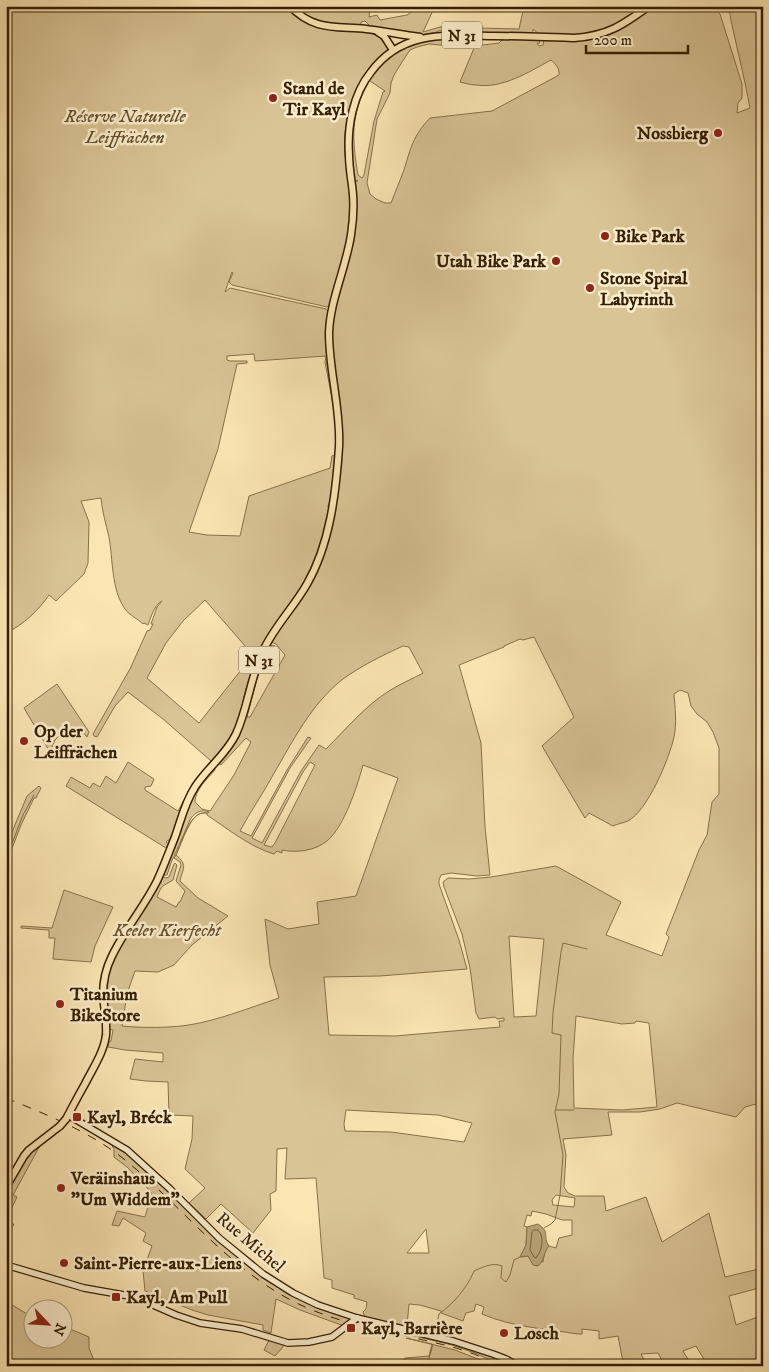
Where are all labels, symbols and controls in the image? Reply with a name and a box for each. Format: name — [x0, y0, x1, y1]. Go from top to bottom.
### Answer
road number: N 31 — [442, 22, 482, 48]
scale bar — [586, 22, 689, 54]
text: 200 m — [594, 31, 632, 50]
place label: Stand de Tir Kayl — [282, 78, 346, 121]
marker: Stand de Tir Kayl — [267, 92, 279, 104]
park label: Réserve Naturelle Leiffrächen — [63, 106, 186, 149]
place label: Nossbierg — [637, 123, 709, 145]
marker: Nossbierg — [712, 127, 724, 139]
place label: Bike Park — [615, 226, 686, 248]
marker: Bike Park — [599, 230, 611, 242]
place label: Utah Bike Park — [436, 251, 547, 273]
marker: Utah Bike Park — [550, 255, 562, 267]
place label: Stone Spiral Labyrinth — [600, 268, 688, 311]
marker: Stone Spiral Labyrinth — [584, 282, 596, 294]
road number: N 31 — [239, 646, 279, 674]
place label: Op der Leiffrächen — [34, 721, 118, 764]
marker: Op der Leiffrächen — [18, 735, 30, 747]
park label: Keeler Kierfecht — [112, 920, 222, 942]
place label: Titanium BikeStore — [69, 984, 141, 1027]
marker: Titanium BikeStore — [54, 998, 66, 1010]
place label: Kayl, Bréck — [87, 1107, 173, 1129]
marker: Kayl, Bréck — [71, 1111, 83, 1123]
place label: Veräinshaus "Um Widdem" — [70, 1168, 180, 1211]
marker: Veräinshaus "Um Widdem" — [55, 1182, 67, 1194]
street label: Rue Michel — [211, 1208, 290, 1278]
place label: Saint-Pierre-aux-Liens — [74, 1253, 242, 1275]
marker: Saint-Pierre-aux-Liens — [58, 1257, 70, 1269]
place label: Kayl, Am Pull — [126, 1287, 228, 1309]
marker: Kayl, Am Pull — [110, 1291, 122, 1303]
north arrow — [22, 1300, 72, 1350]
place label: Kayl, Barrière — [361, 1318, 463, 1340]
text: N — [48, 1320, 69, 1339]
marker: Kayl, Barrière — [345, 1322, 357, 1334]
place label: Losch — [514, 1323, 559, 1345]
marker: Losch — [498, 1327, 510, 1339]

